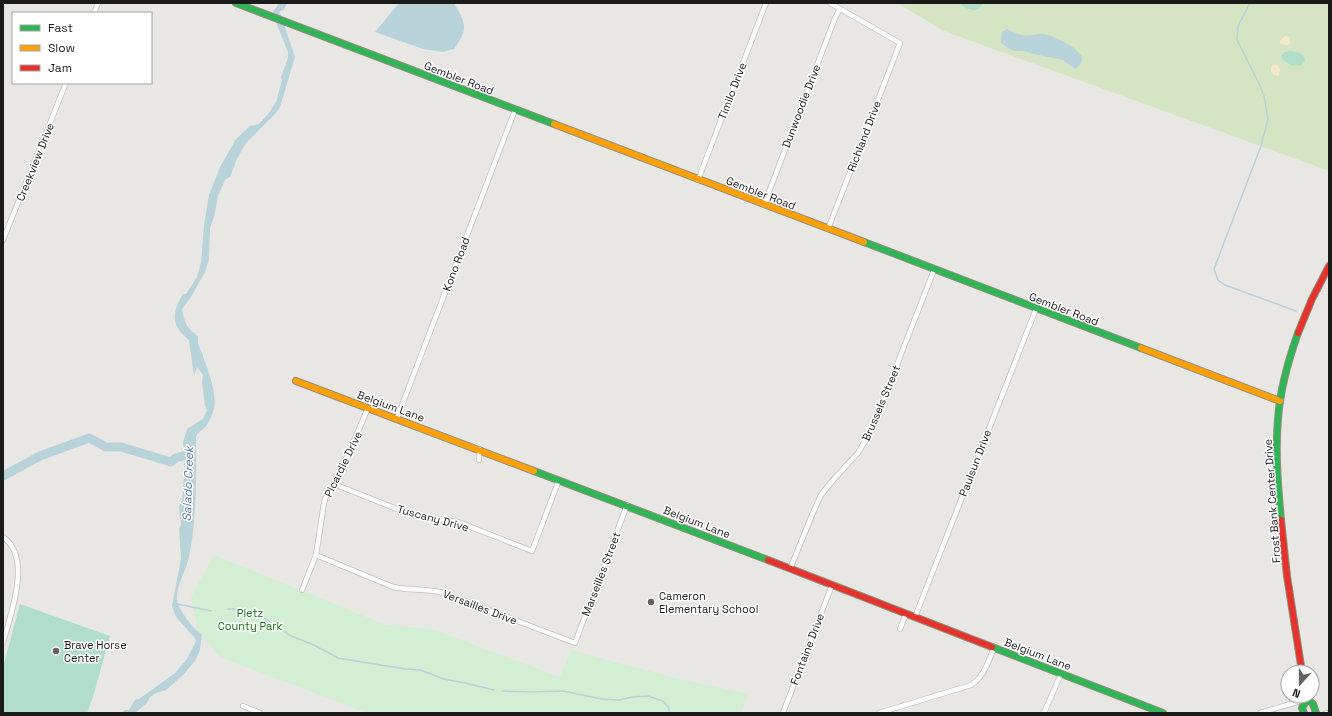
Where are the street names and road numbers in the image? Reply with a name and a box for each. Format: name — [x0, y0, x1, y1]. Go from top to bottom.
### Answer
street label: Gembler Road — [422, 58, 496, 98]
street label: Timilo Drive — [715, 61, 749, 121]
street label: Dunwoodie Drive — [779, 62, 823, 150]
street label: Richland Drive — [844, 98, 884, 174]
street label: Creekview Drive — [13, 121, 57, 203]
street label: Gembler Road — [724, 173, 798, 213]
street label: Kono Road — [439, 235, 473, 293]
street label: Gembler Road — [1027, 289, 1101, 329]
street label: Brussels Street — [859, 363, 903, 443]
street label: Belgium Lane — [355, 387, 427, 425]
street label: Paulsun Drive — [956, 428, 994, 498]
street label: Picardie Drive — [321, 429, 365, 499]
street label: Frost Bank Center Drive — [1261, 439, 1283, 563]
street label: Tuscany Drive — [396, 502, 470, 534]
street label: Belgium Lane — [661, 503, 733, 541]
street label: Marseilles Street — [579, 530, 623, 618]
street label: Versailles Drive — [441, 586, 519, 628]
street label: Fontaine Drive — [787, 611, 827, 687]
street label: Belgium Lane — [1002, 635, 1074, 673]

